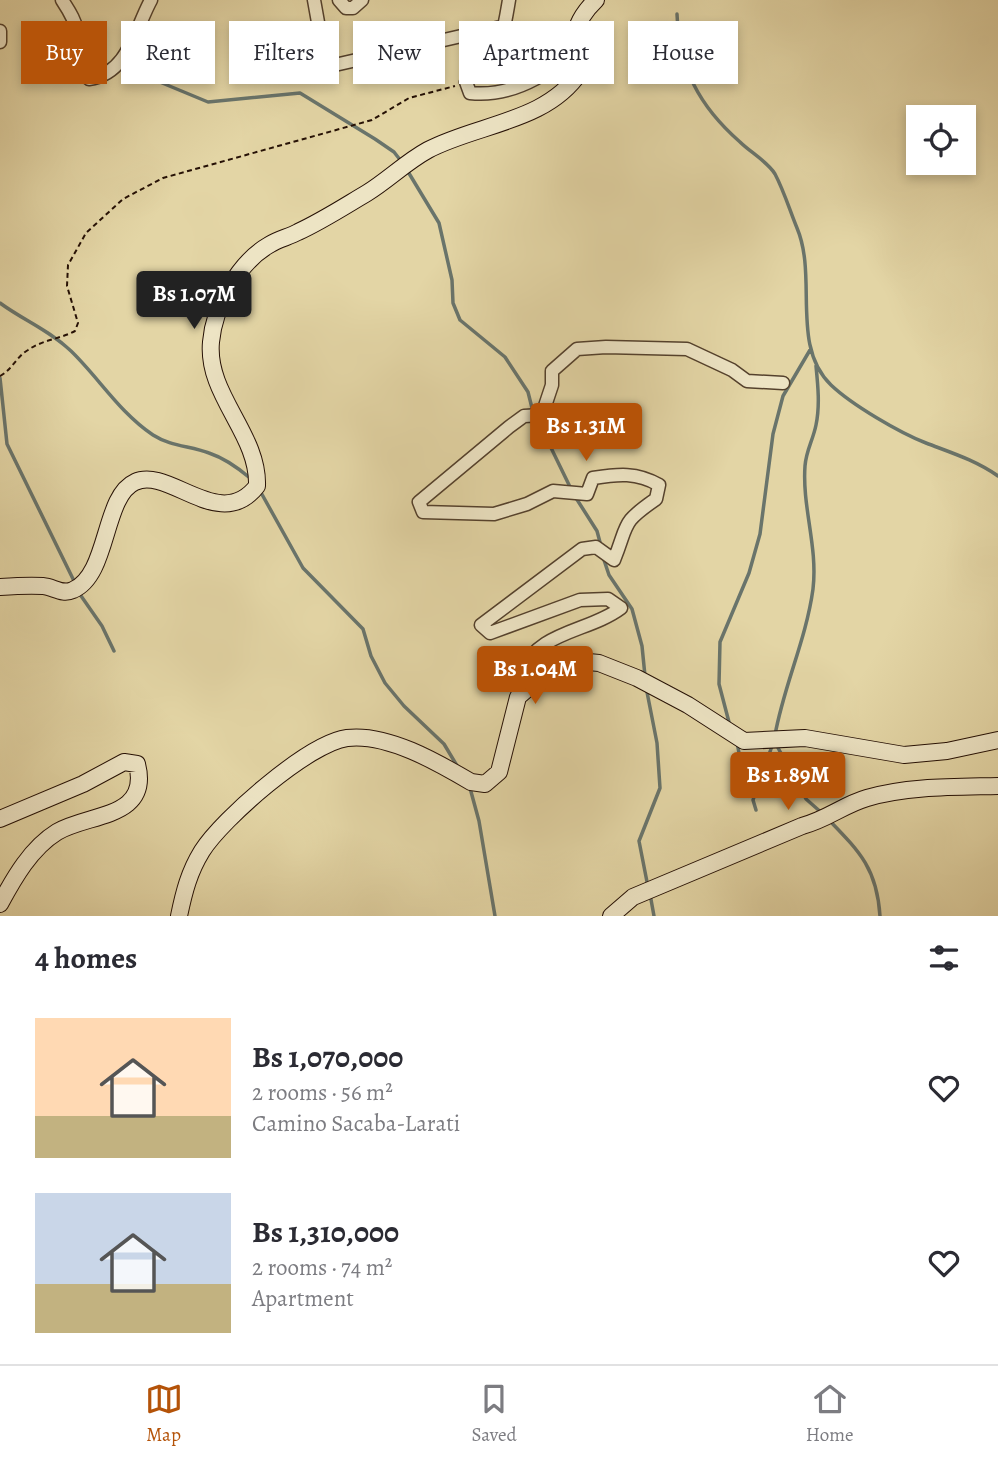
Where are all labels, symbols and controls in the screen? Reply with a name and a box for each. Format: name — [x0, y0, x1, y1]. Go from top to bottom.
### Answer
chip: Buy — [21, 21, 107, 84]
chip: Rent — [121, 21, 215, 84]
chip: Filters — [229, 21, 339, 84]
chip: New — [353, 21, 445, 84]
chip: Apartment — [459, 21, 614, 84]
chip: House — [628, 21, 738, 84]
map controls — [906, 105, 976, 175]
button: locate — [906, 105, 976, 175]
pin: Bs 1.07M — [122, 272, 266, 331]
text: Bs 1.07M — [152, 278, 236, 309]
pin: Bs 1.31M — [514, 404, 658, 463]
text: Bs 1.31M — [546, 410, 626, 441]
pin: Bs 1.04M — [463, 646, 607, 706]
text: Bs 1.04M — [493, 653, 577, 684]
pin: Bs 1.89M — [716, 752, 860, 812]
text: Bs 1.89M — [746, 759, 830, 790]
text: 4 homes — [35, 938, 137, 978]
icon: filters — [925, 939, 963, 977]
text: Bs 1,070,000 — [252, 1037, 403, 1077]
icon: home — [91, 1046, 175, 1130]
icon: heart — [925, 1069, 963, 1107]
text: 2 rooms · 56 m² — [252, 1077, 393, 1108]
text: Camino Sacaba-Larati — [252, 1108, 460, 1139]
text: Bs 1,310,000 — [252, 1212, 399, 1252]
icon: home — [91, 1221, 175, 1305]
icon: heart — [925, 1244, 963, 1282]
text: 2 rooms · 74 m² — [252, 1252, 392, 1283]
text: Apartment — [252, 1283, 354, 1314]
tab: Map — [145, 1380, 183, 1448]
tab: Saved — [472, 1380, 517, 1448]
tab: Home — [806, 1380, 853, 1448]

